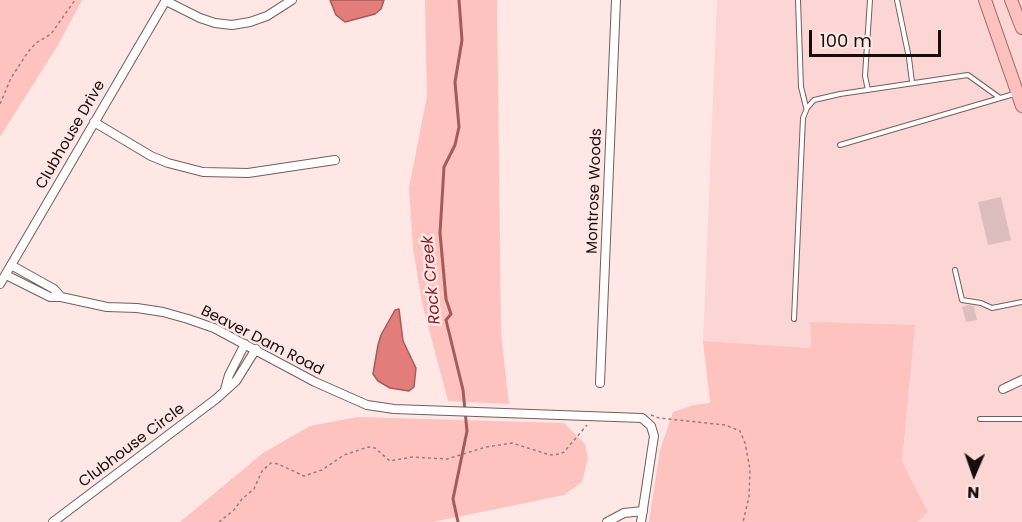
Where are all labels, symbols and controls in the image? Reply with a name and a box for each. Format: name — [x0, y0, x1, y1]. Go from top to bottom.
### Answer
scale bar — [812, 18, 944, 56]
text: 100 m — [820, 28, 872, 53]
street label: Clubhouse Drive — [33, 77, 109, 193]
street label: Montrose Woods — [584, 128, 606, 254]
water label: Rock Creek — [419, 235, 445, 325]
street label: Beaver Dam Road — [198, 302, 326, 380]
street label: Clubhouse Circle — [76, 400, 188, 492]
north arrow — [944, 444, 1004, 504]
text: N — [967, 481, 980, 504]

